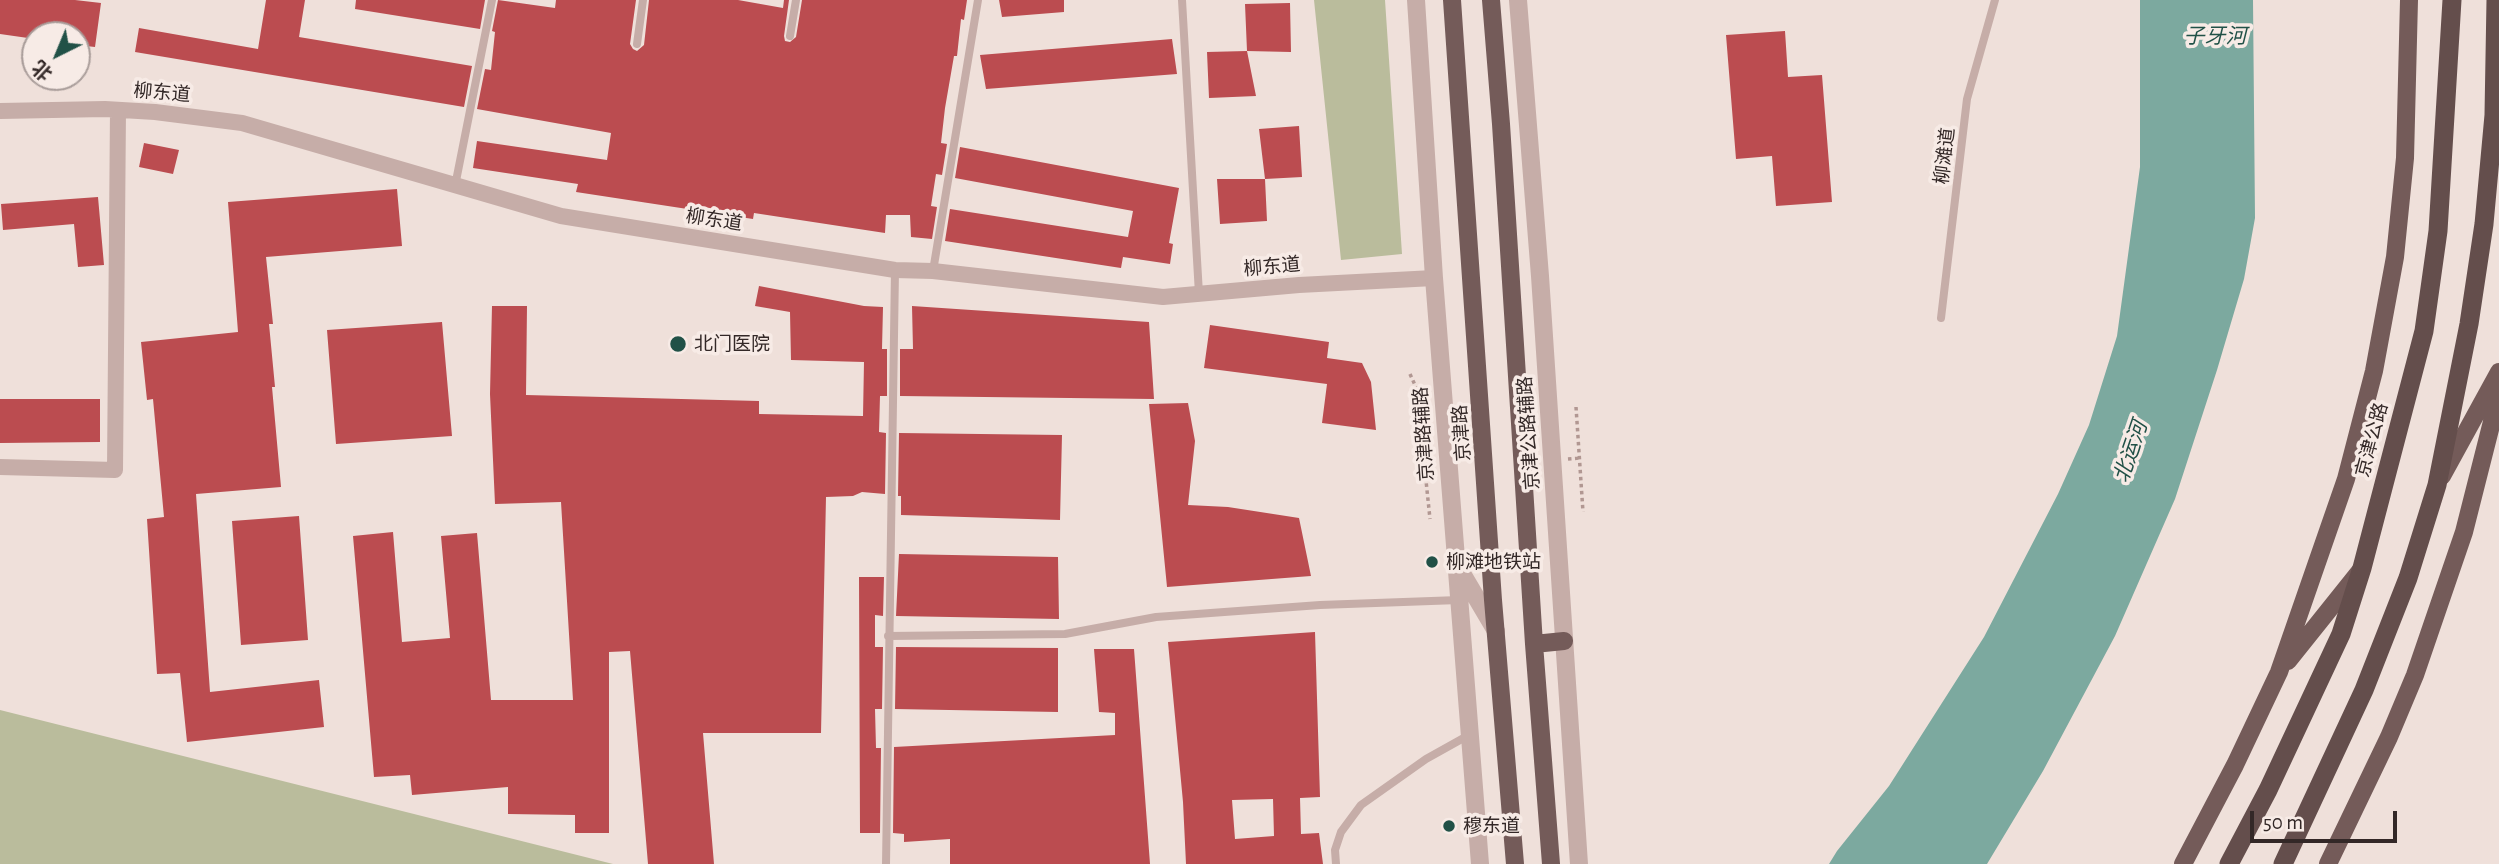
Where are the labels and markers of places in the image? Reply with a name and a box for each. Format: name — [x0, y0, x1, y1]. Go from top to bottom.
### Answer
place label: 北门医院 — [694, 333, 770, 355]
marker: 北门医院 — [668, 334, 688, 354]
place label: 柳滩地铁站 — [1446, 551, 1541, 573]
marker: 柳滩地铁站 — [1424, 554, 1440, 570]
place label: 穆东道 — [1463, 815, 1520, 837]
marker: 穆东道 — [1441, 818, 1457, 834]

